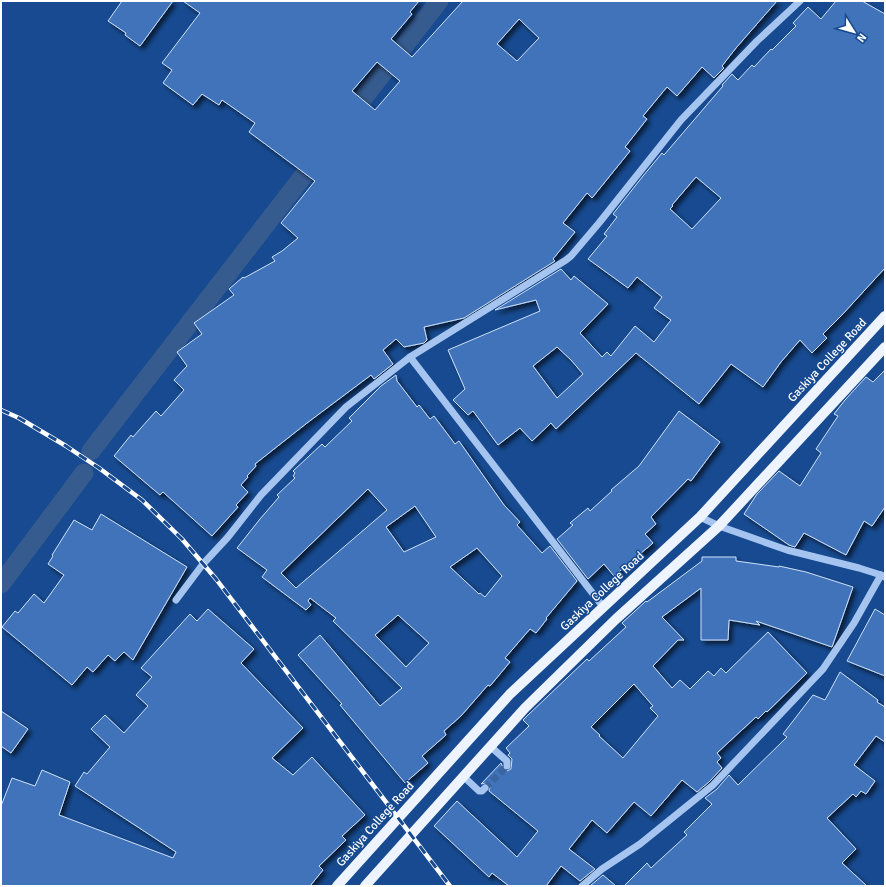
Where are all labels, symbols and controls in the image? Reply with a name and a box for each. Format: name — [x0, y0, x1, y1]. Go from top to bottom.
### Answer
north arrow — [834, 12, 874, 52]
text: N — [854, 31, 869, 45]
street label: Gaskiya College Road — [785, 315, 870, 405]
street label: Gaskiya College Road — [557, 549, 647, 634]
street label: Gaskiya College Road — [333, 779, 417, 870]

